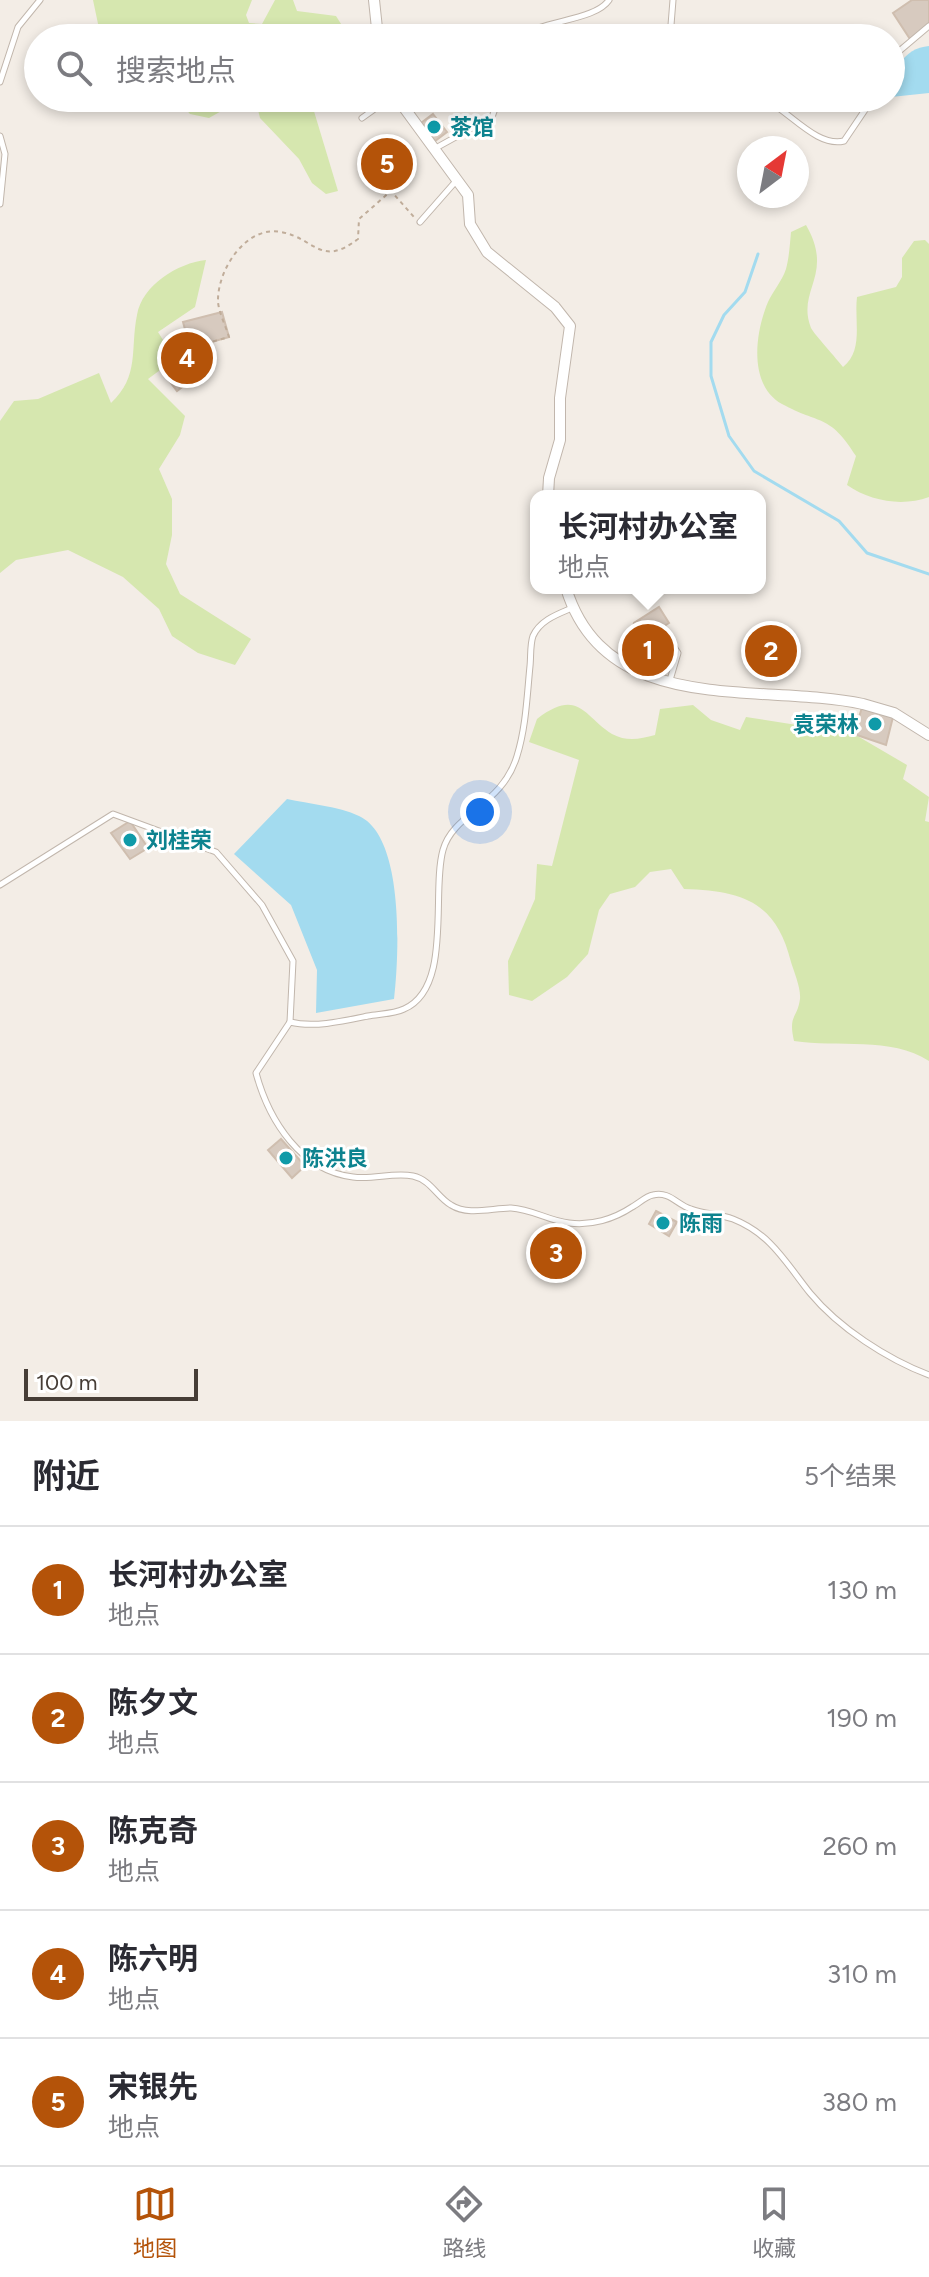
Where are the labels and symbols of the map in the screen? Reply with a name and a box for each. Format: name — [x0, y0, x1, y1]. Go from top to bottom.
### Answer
place label: 茶馆 — [450, 114, 494, 141]
marker: 茶馆 — [425, 118, 443, 136]
pin: 5 — [361, 134, 413, 194]
north arrow — [737, 136, 809, 208]
pin: 4 — [161, 328, 213, 388]
pin: 1 — [622, 620, 674, 680]
pin: 2 — [745, 621, 797, 681]
place label: 袁荣林 — [793, 711, 859, 738]
marker: 袁荣林 — [866, 715, 884, 733]
your location — [460, 792, 500, 832]
place label: 刘桂荣 — [146, 827, 212, 854]
marker: 刘桂荣 — [121, 831, 139, 849]
place label: 陈洪良 — [302, 1145, 368, 1172]
marker: 陈洪良 — [277, 1149, 295, 1167]
place label: 陈雨 — [679, 1210, 723, 1237]
marker: 陈雨 — [654, 1214, 672, 1232]
pin: 3 — [530, 1223, 582, 1283]
scale bar — [24, 1365, 198, 1401]

